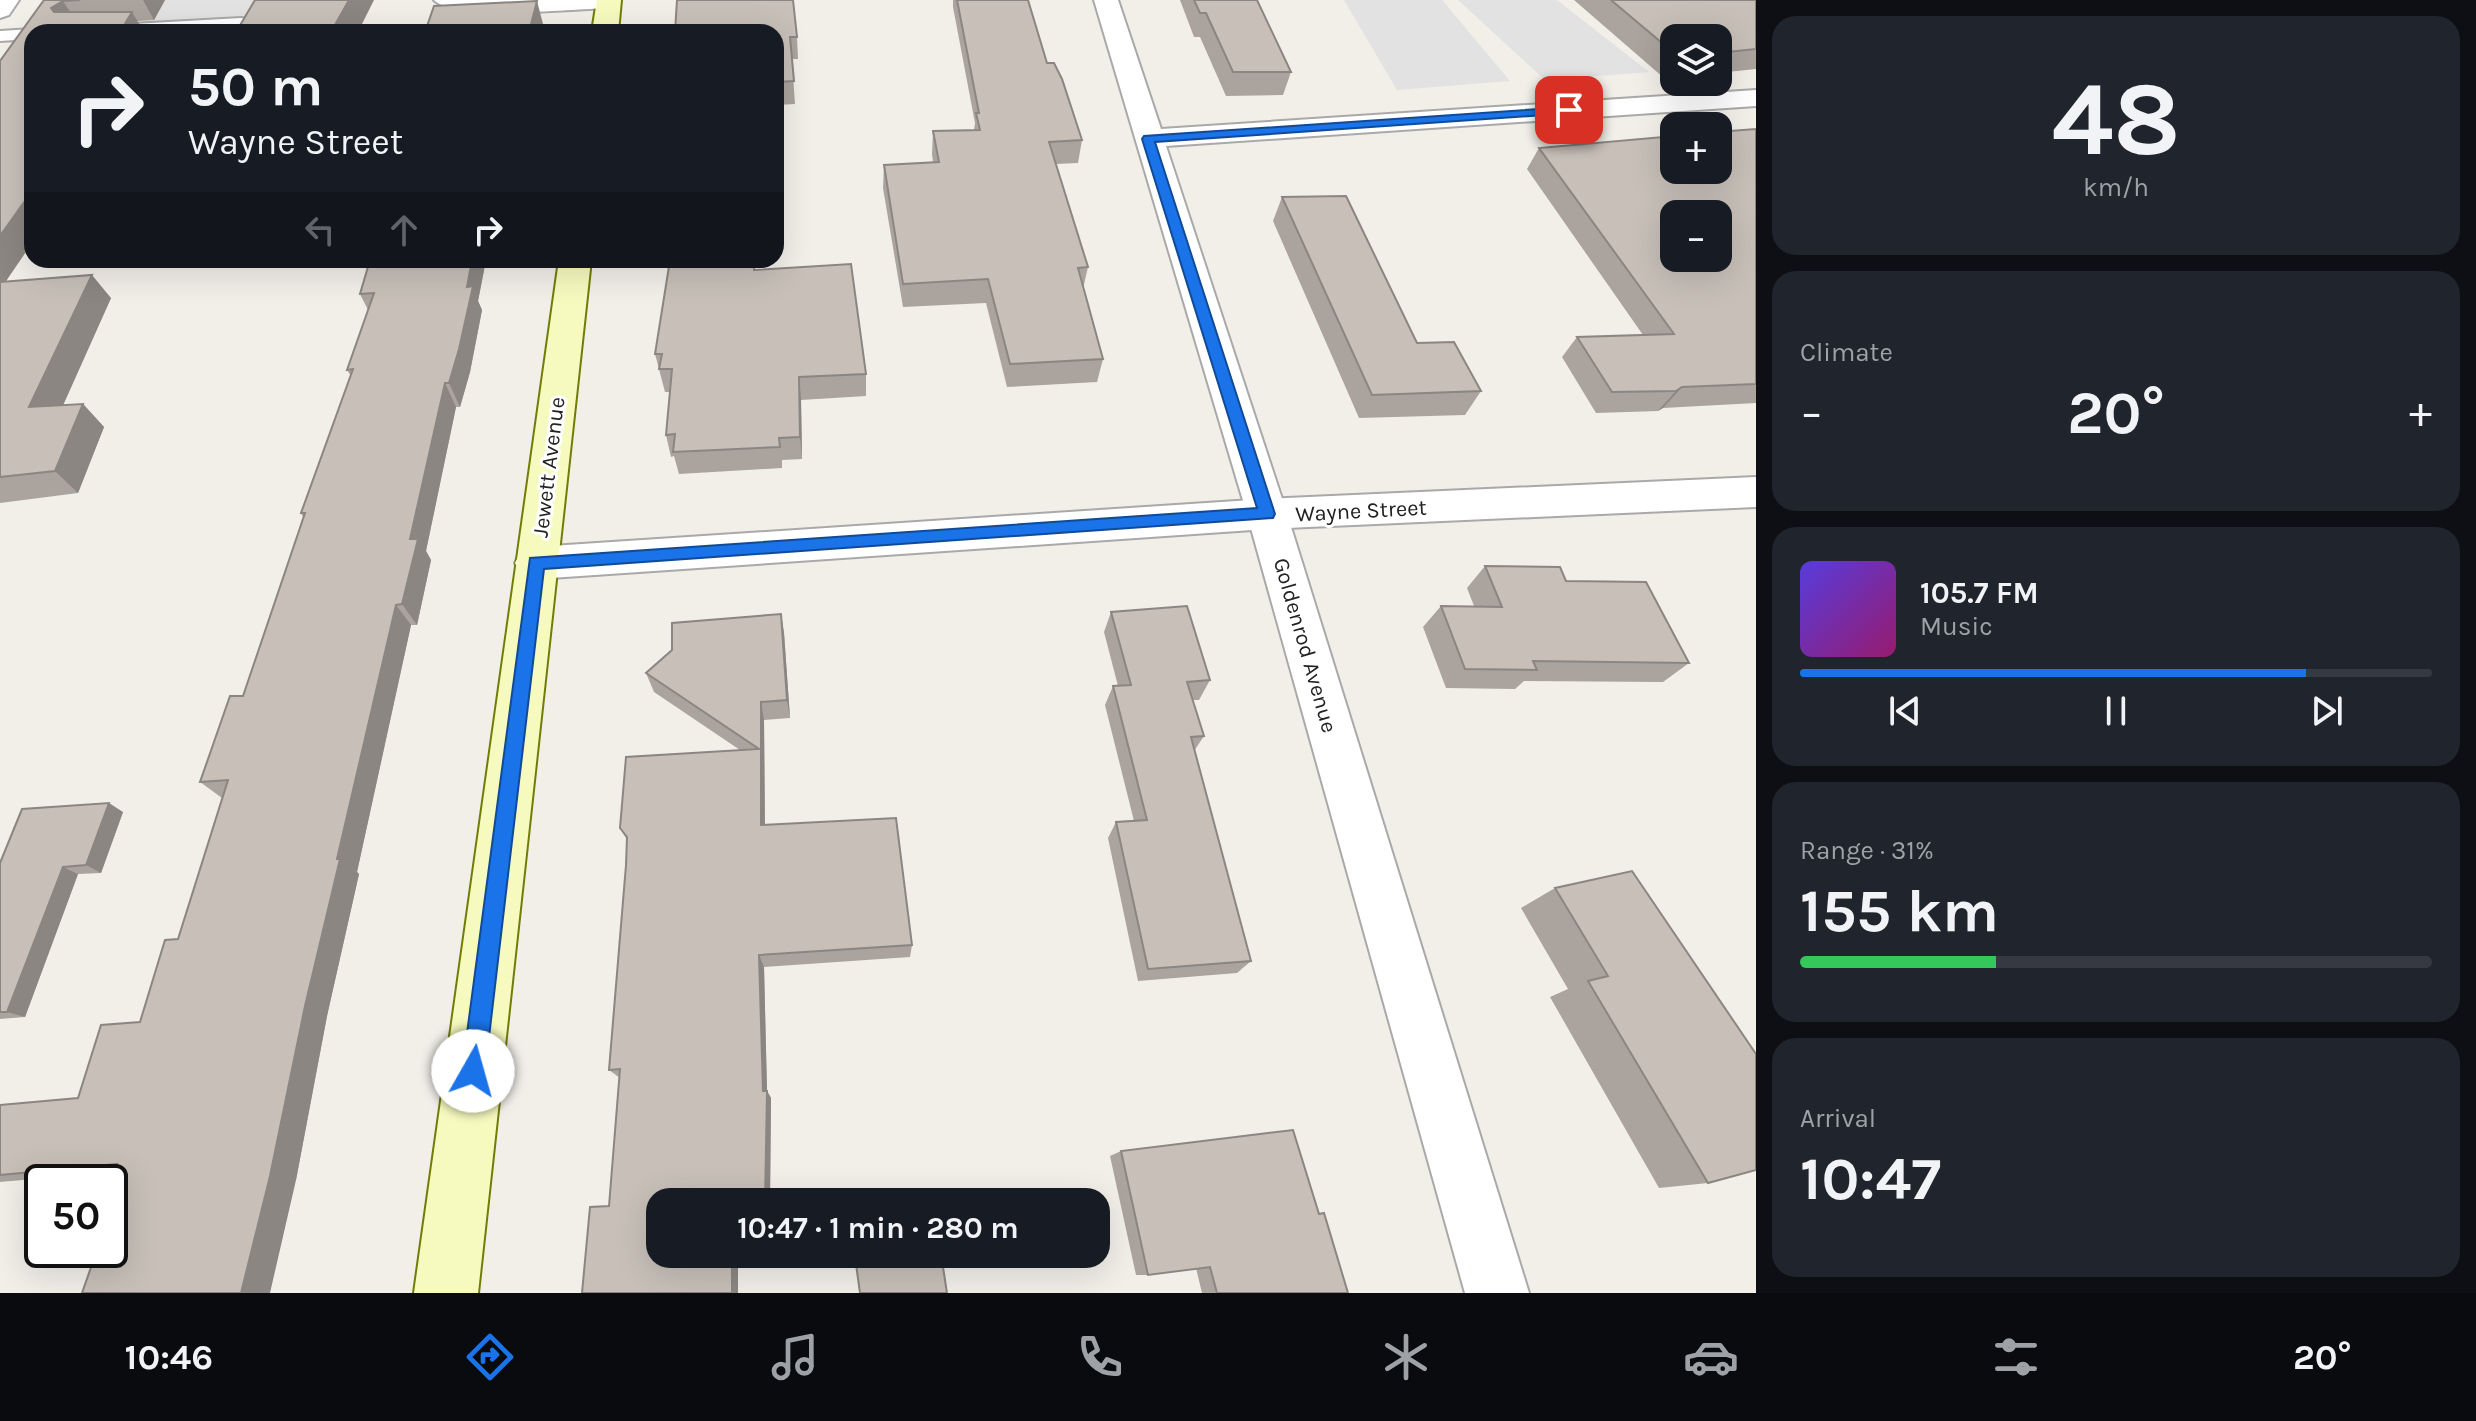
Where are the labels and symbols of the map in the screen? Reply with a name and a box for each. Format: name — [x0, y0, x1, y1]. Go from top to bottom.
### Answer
pin — [1535, 76, 1603, 144]
street label: Jewett Avenue — [527, 395, 571, 539]
street label: Wayne Street — [1295, 495, 1427, 527]
street label: Goldenrod Avenue — [1268, 555, 1342, 736]
position arrow — [431, 1029, 515, 1113]
speed limit sign: 50 — [24, 1164, 128, 1268]

